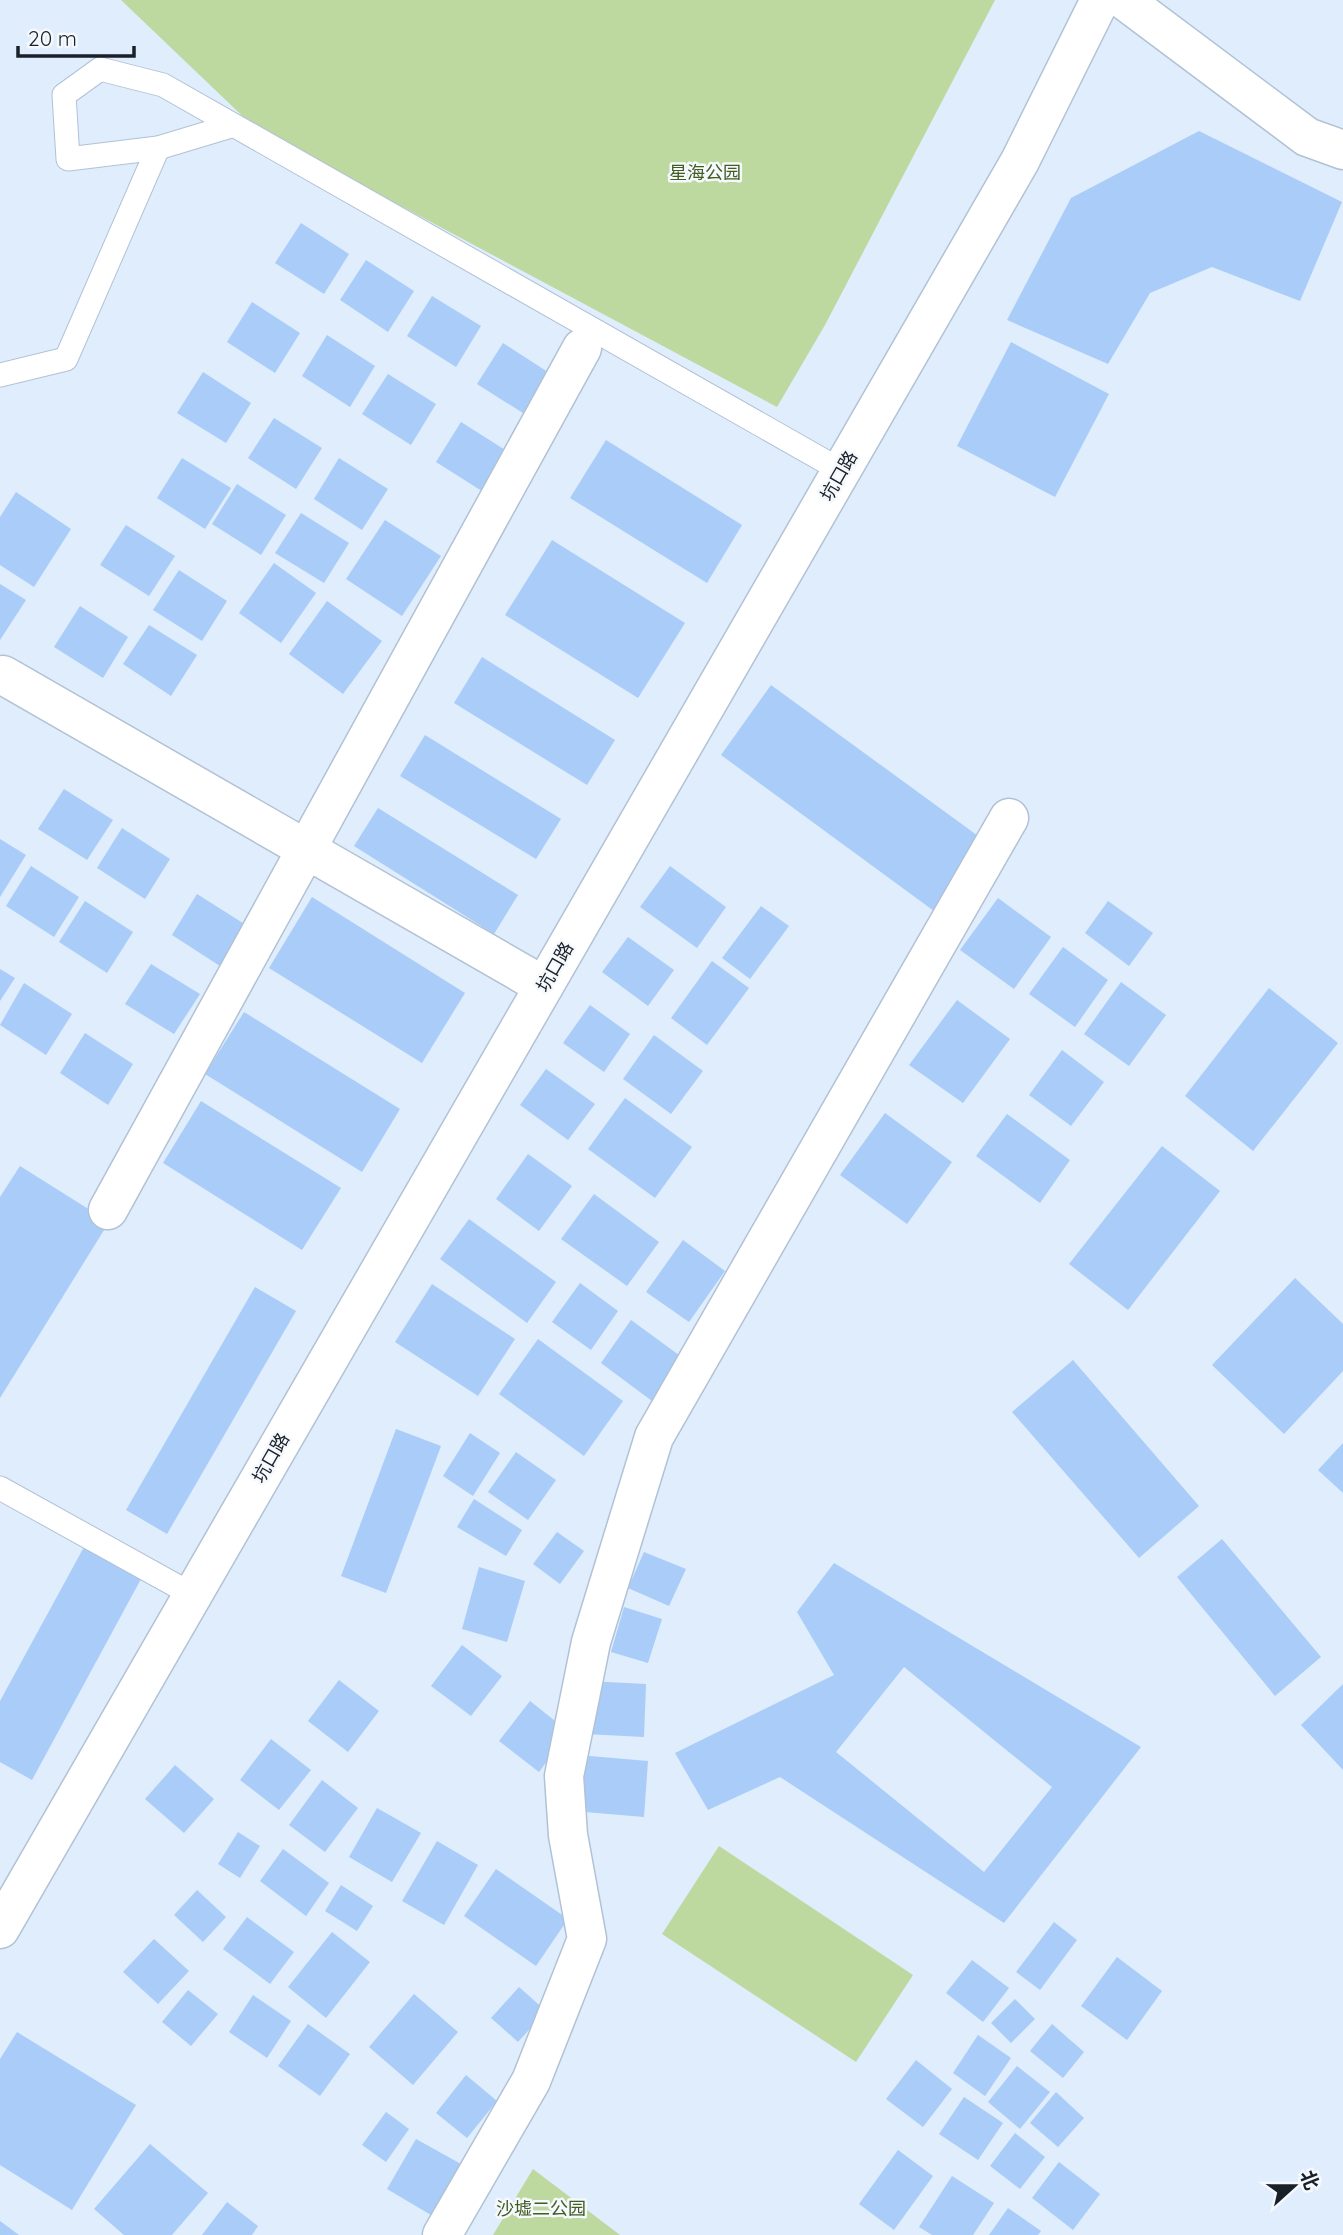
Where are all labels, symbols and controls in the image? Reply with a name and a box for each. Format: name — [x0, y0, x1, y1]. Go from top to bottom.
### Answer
scale bar — [18, 14, 133, 58]
text: 20 m — [28, 25, 77, 51]
park label: 星海公园 — [669, 161, 741, 184]
street label: 坑口路 — [815, 447, 862, 505]
street label: 坑口路 — [531, 938, 578, 996]
street label: 坑口路 — [247, 1429, 294, 1487]
north arrow — [1259, 2151, 1329, 2221]
text: 北 — [1295, 2167, 1324, 2193]
park label: 沙墟二公园 — [496, 2197, 586, 2220]

